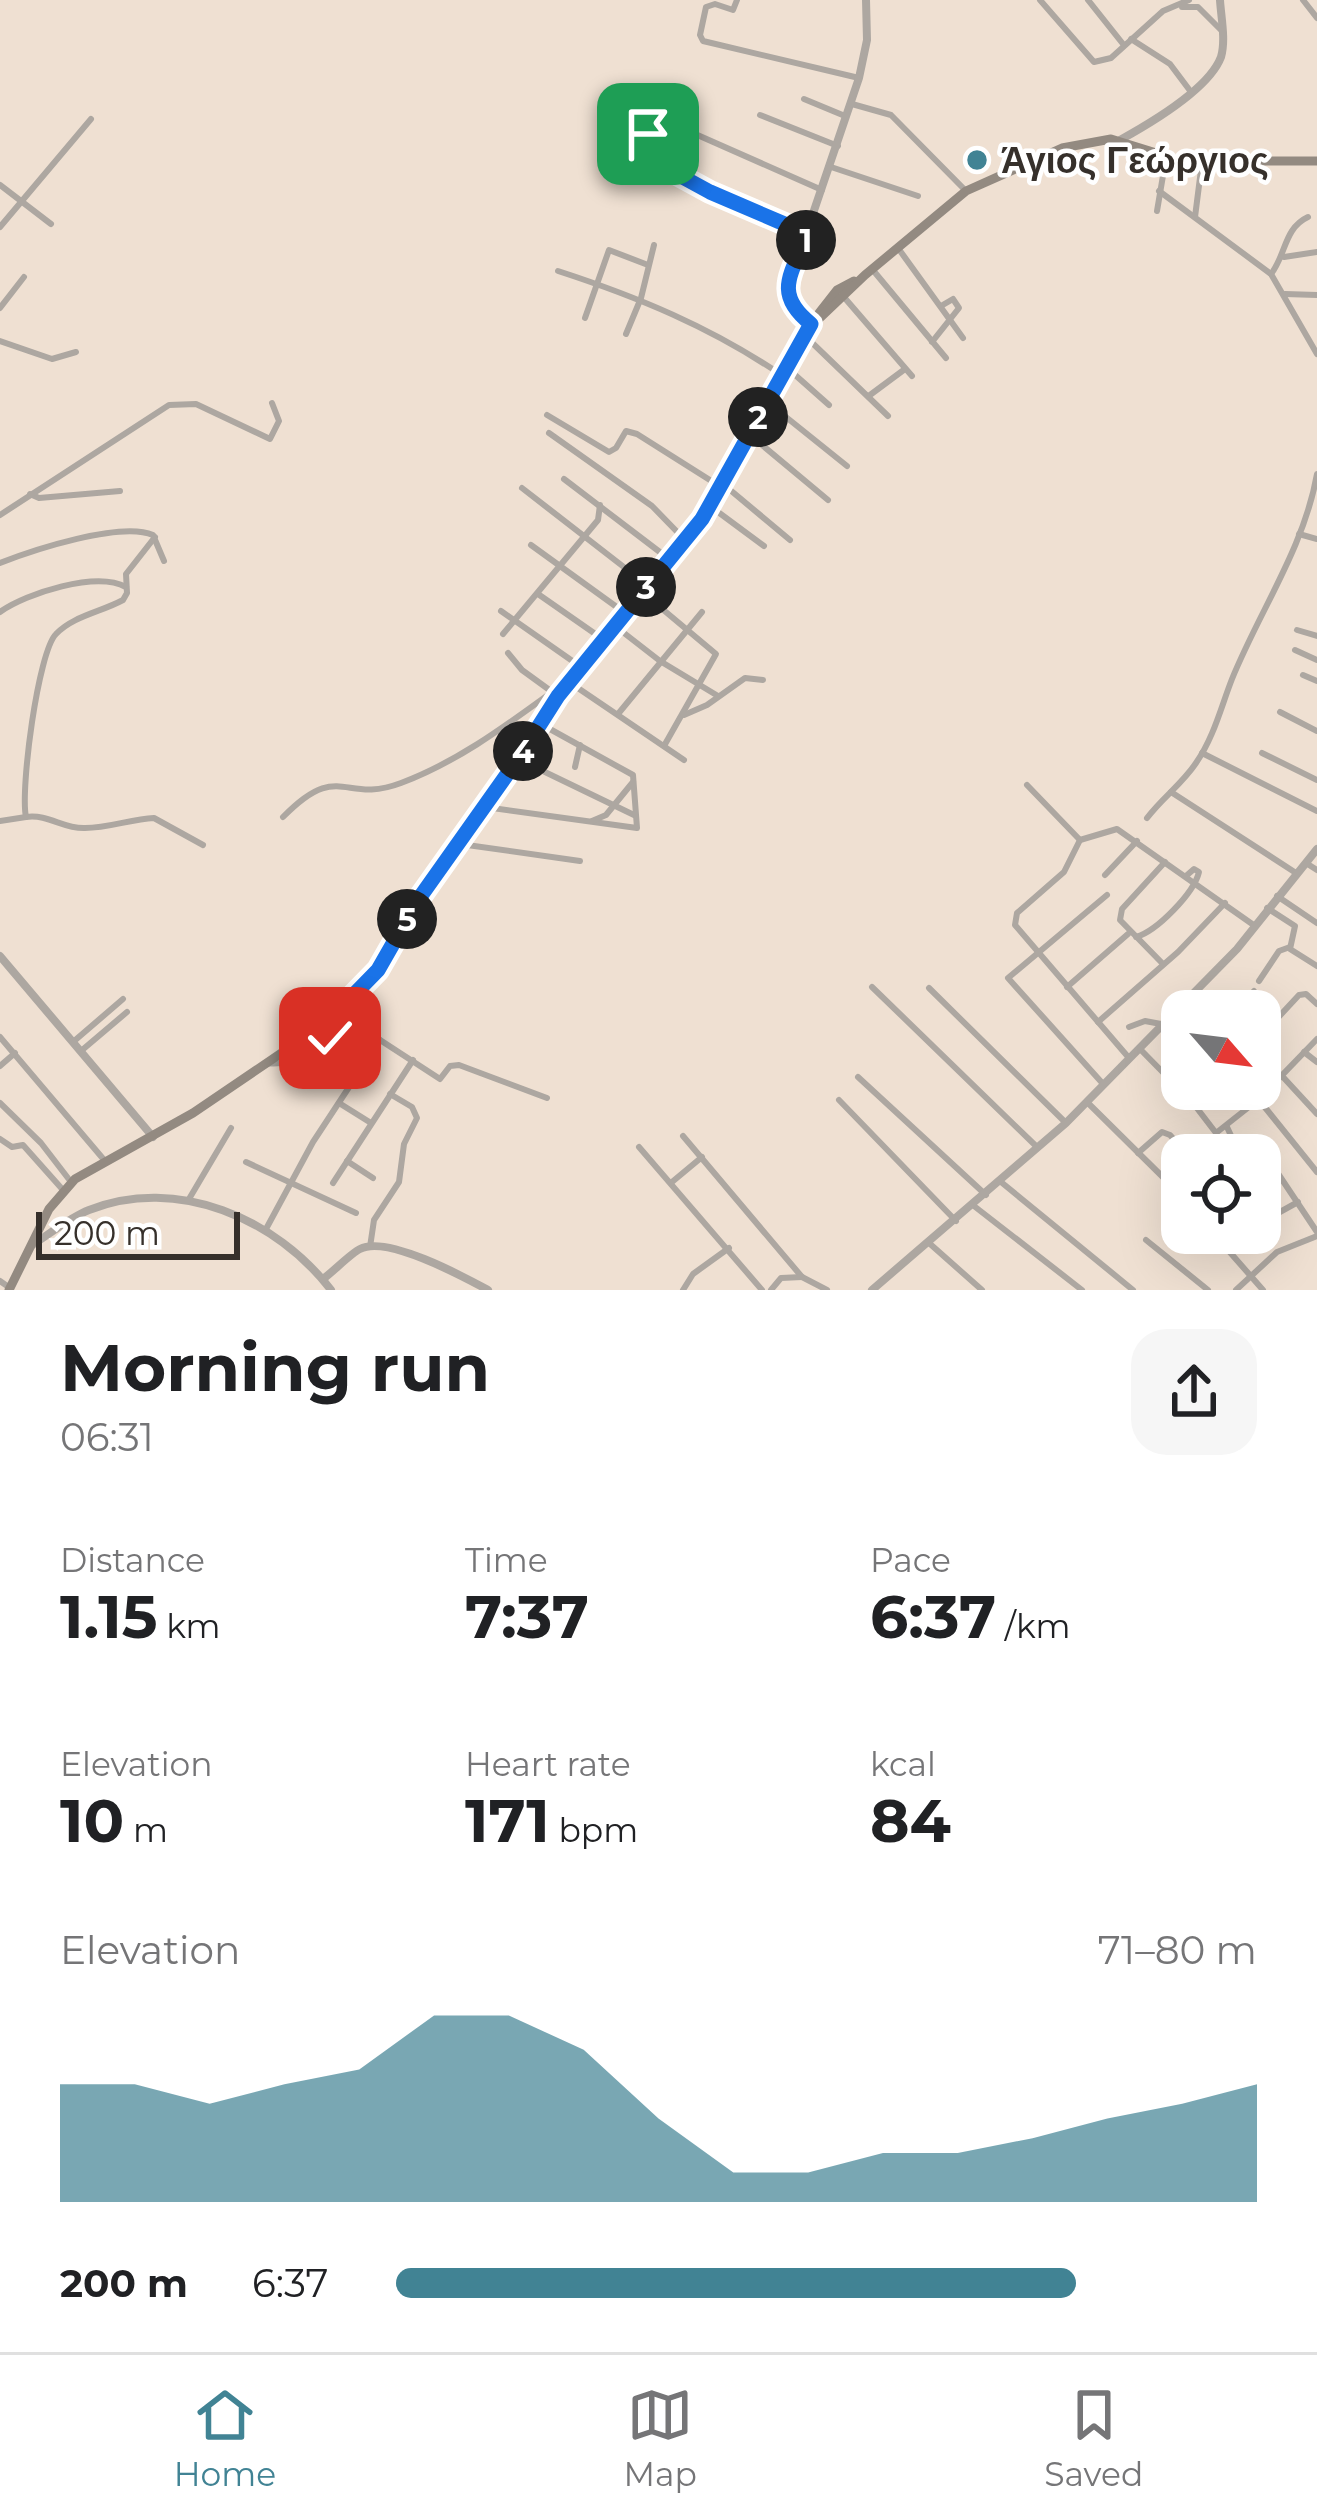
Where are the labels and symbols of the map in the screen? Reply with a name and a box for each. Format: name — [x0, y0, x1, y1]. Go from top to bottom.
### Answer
pin — [597, 83, 699, 185]
place label: Άγιος Γεώργιος — [1001, 138, 1269, 182]
marker: Άγιος Γεώργιος — [964, 147, 990, 173]
pin: 1 — [776, 210, 836, 270]
pin: 2 — [728, 387, 788, 447]
pin: 3 — [616, 557, 676, 617]
pin: 4 — [493, 721, 553, 781]
pin: 5 — [377, 889, 437, 949]
pin — [279, 987, 381, 1089]
north arrow — [1161, 990, 1281, 1110]
scale bar — [36, 1206, 240, 1259]

